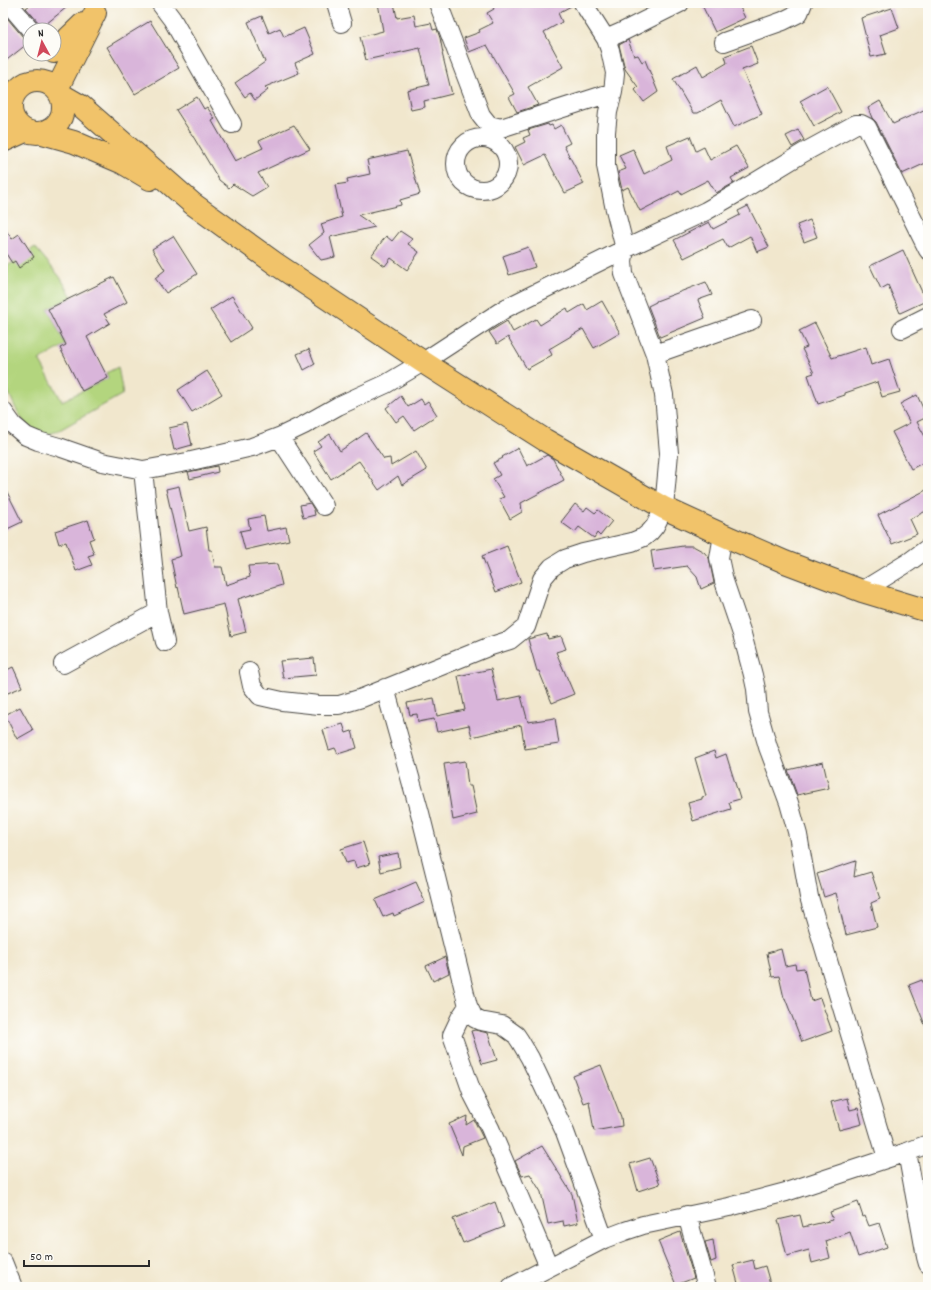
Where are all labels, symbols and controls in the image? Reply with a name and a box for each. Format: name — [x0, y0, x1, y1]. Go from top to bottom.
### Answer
north arrow — [22, 22, 62, 62]
text: N — [37, 26, 45, 42]
scale bar — [24, 1242, 149, 1268]
text: 50 m — [30, 1249, 53, 1266]

